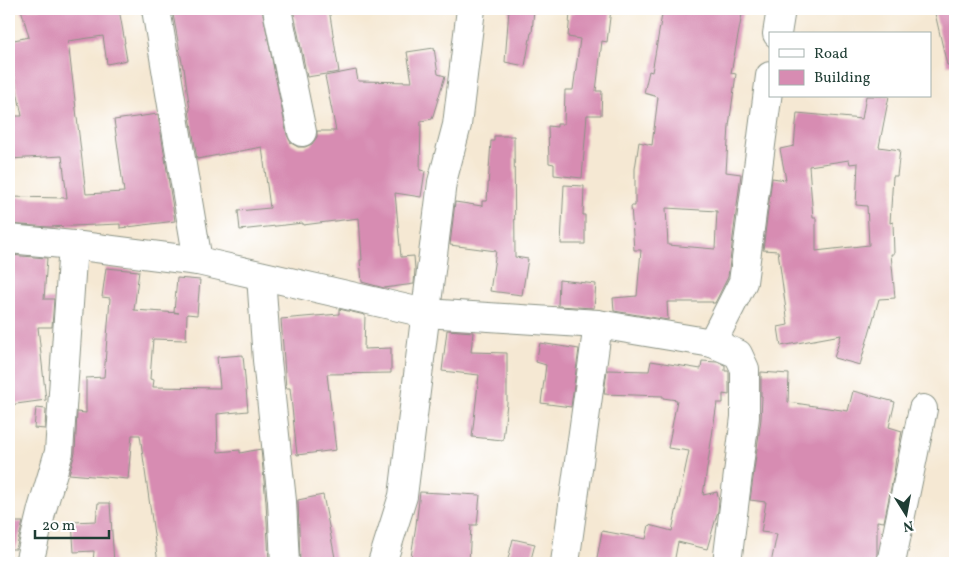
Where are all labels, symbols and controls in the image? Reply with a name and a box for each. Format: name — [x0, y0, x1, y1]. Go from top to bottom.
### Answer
legend — [769, 32, 932, 98]
text: Road — [814, 44, 848, 65]
text: Building — [814, 68, 871, 89]
north arrow — [882, 490, 932, 540]
scale bar — [35, 507, 109, 539]
text: N — [901, 515, 915, 536]
text: 20 m — [42, 516, 75, 537]

